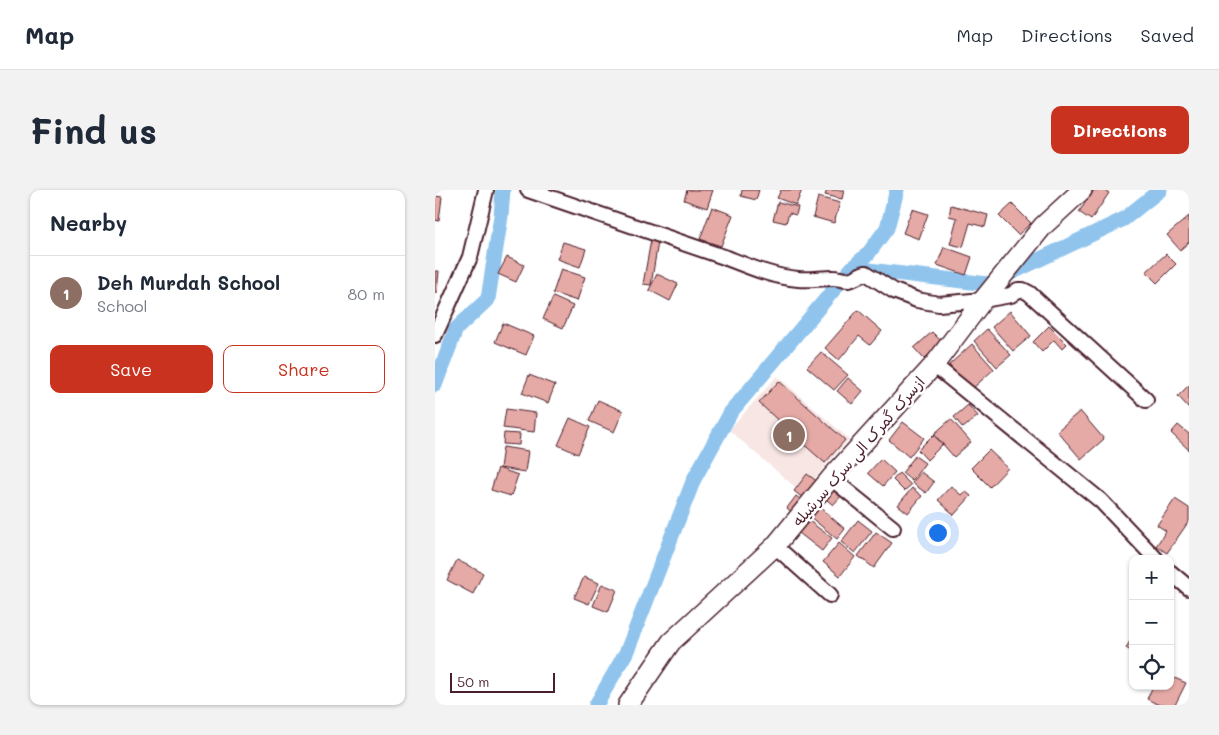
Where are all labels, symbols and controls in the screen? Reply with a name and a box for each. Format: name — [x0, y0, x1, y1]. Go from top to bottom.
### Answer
text: Map — [25, 19, 74, 50]
text: Map — [956, 23, 993, 47]
text: Directions — [1021, 23, 1113, 47]
text: Saved — [1141, 23, 1194, 47]
button: Directions — [1051, 106, 1189, 154]
text: Find us — [30, 107, 157, 153]
text: Nearby — [50, 209, 127, 236]
text: Deh Murdah School — [97, 270, 280, 295]
text: 1 — [62, 283, 70, 304]
text: 80 m — [348, 283, 385, 304]
text: School — [97, 295, 147, 316]
button: Save — [50, 345, 213, 393]
button: Share — [223, 345, 385, 393]
street label: ازسرک گمرک الی سرک سرشیله — [787, 372, 929, 531]
pin: 1 — [773, 416, 805, 454]
your location — [925, 520, 951, 546]
map controls — [1129, 555, 1174, 690]
button: + — [1129, 555, 1174, 600]
button: − — [1129, 600, 1174, 645]
button: locate — [1129, 645, 1174, 690]
scale bar — [450, 670, 555, 693]
text: 50 m — [457, 672, 489, 691]

